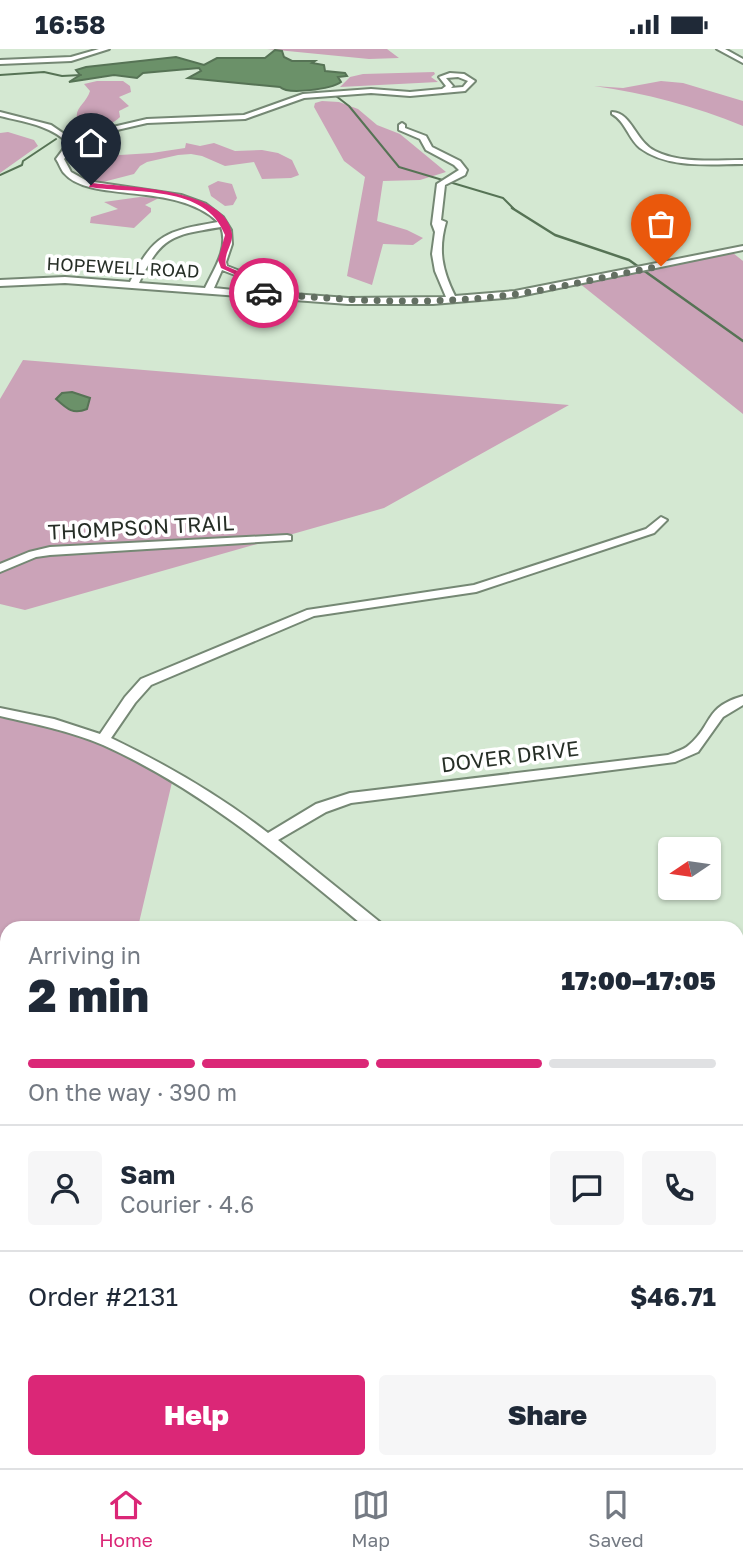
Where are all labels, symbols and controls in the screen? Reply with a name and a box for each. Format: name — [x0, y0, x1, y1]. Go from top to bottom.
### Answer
text: 16:58 — [35, 9, 106, 40]
pin — [61, 113, 121, 185]
icon: home — [72, 124, 110, 162]
pin — [631, 194, 691, 266]
icon: bag — [642, 205, 680, 243]
street label: HOPEWELL ROAD — [46, 252, 200, 282]
courier — [229, 258, 299, 328]
icon: car — [245, 274, 283, 312]
street label: THOMPSON TRAIL — [47, 509, 235, 545]
street label: DOVER DRIVE — [439, 735, 580, 777]
north arrow — [658, 837, 721, 899]
map controls — [658, 837, 721, 900]
text: Arriving in — [28, 941, 141, 969]
text: 17:00–17:05 — [561, 965, 716, 996]
text: 2 min — [28, 967, 149, 1022]
text: On the way · 390 m — [28, 1078, 237, 1106]
button: person — [28, 1151, 102, 1225]
button: chat — [550, 1151, 624, 1225]
button: phone — [642, 1151, 716, 1225]
text: Sam — [120, 1159, 175, 1190]
text: Courier · 4.6 — [120, 1190, 254, 1218]
text: Order #2131 — [28, 1281, 178, 1312]
text: $46.71 — [630, 1281, 716, 1312]
button: Help — [28, 1375, 365, 1455]
button: Share — [379, 1375, 716, 1455]
tab: Home — [99, 1486, 153, 1551]
tab: Map — [351, 1486, 390, 1551]
tab: Saved — [588, 1486, 644, 1551]

